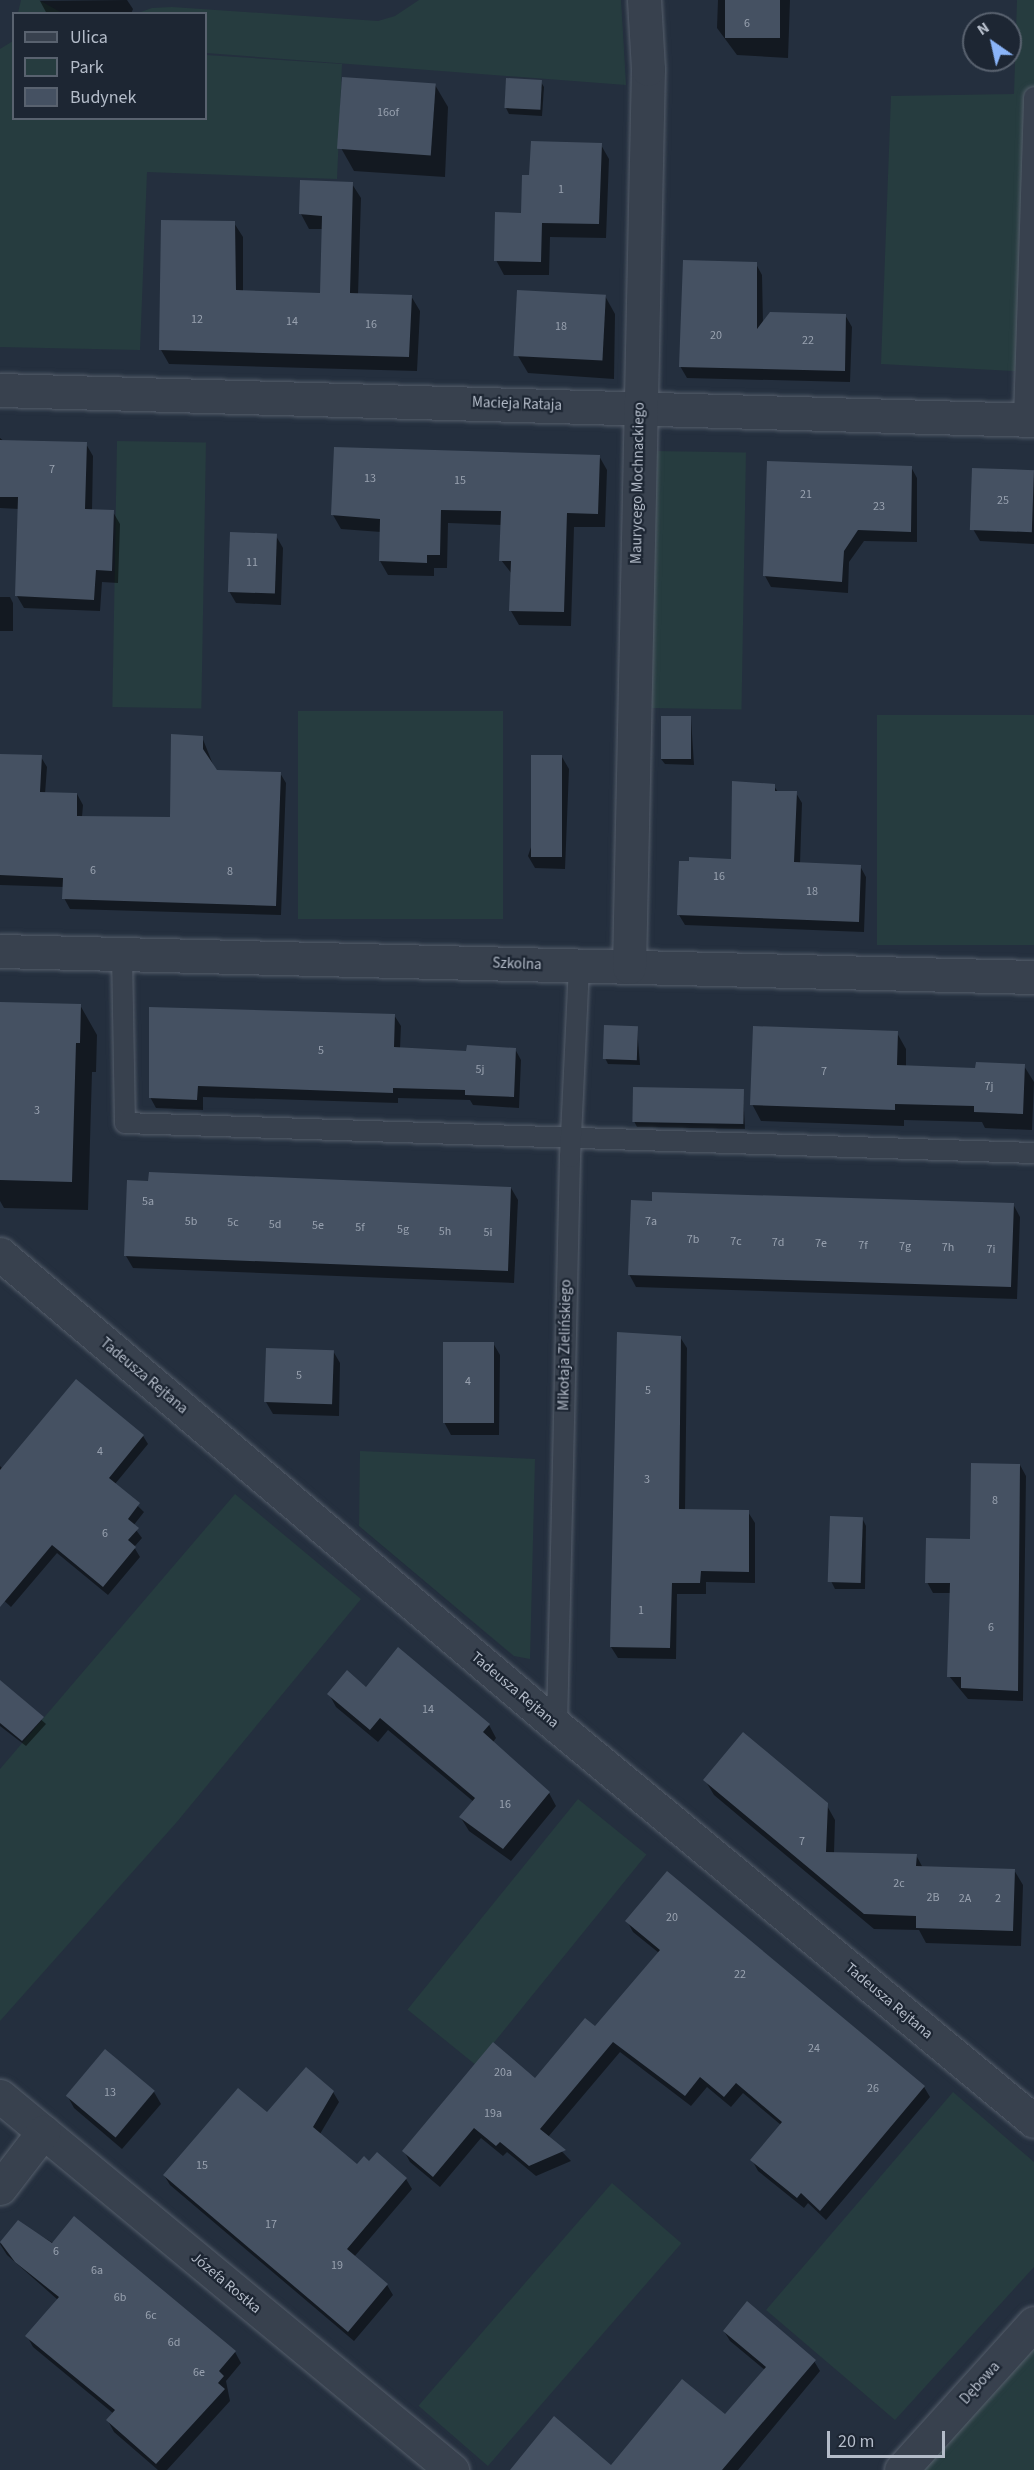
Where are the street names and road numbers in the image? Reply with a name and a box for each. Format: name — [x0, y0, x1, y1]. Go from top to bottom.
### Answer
street label: Macieja Rataja — [472, 393, 562, 415]
street label: Maurycego Mochnackiego — [628, 402, 648, 564]
street label: Szkolna — [492, 954, 542, 974]
street label: Mikołaja Zielińskiego — [555, 1279, 575, 1411]
street label: Tadeusza Rejtana — [96, 1334, 192, 1418]
street label: Tadeusza Rejtana — [467, 1648, 563, 1732]
street label: Tadeusza Rejtana — [841, 1959, 937, 2043]
street label: Józefa Rostka — [187, 2249, 265, 2317]
street label: Dębowa — [956, 2358, 1004, 2408]

